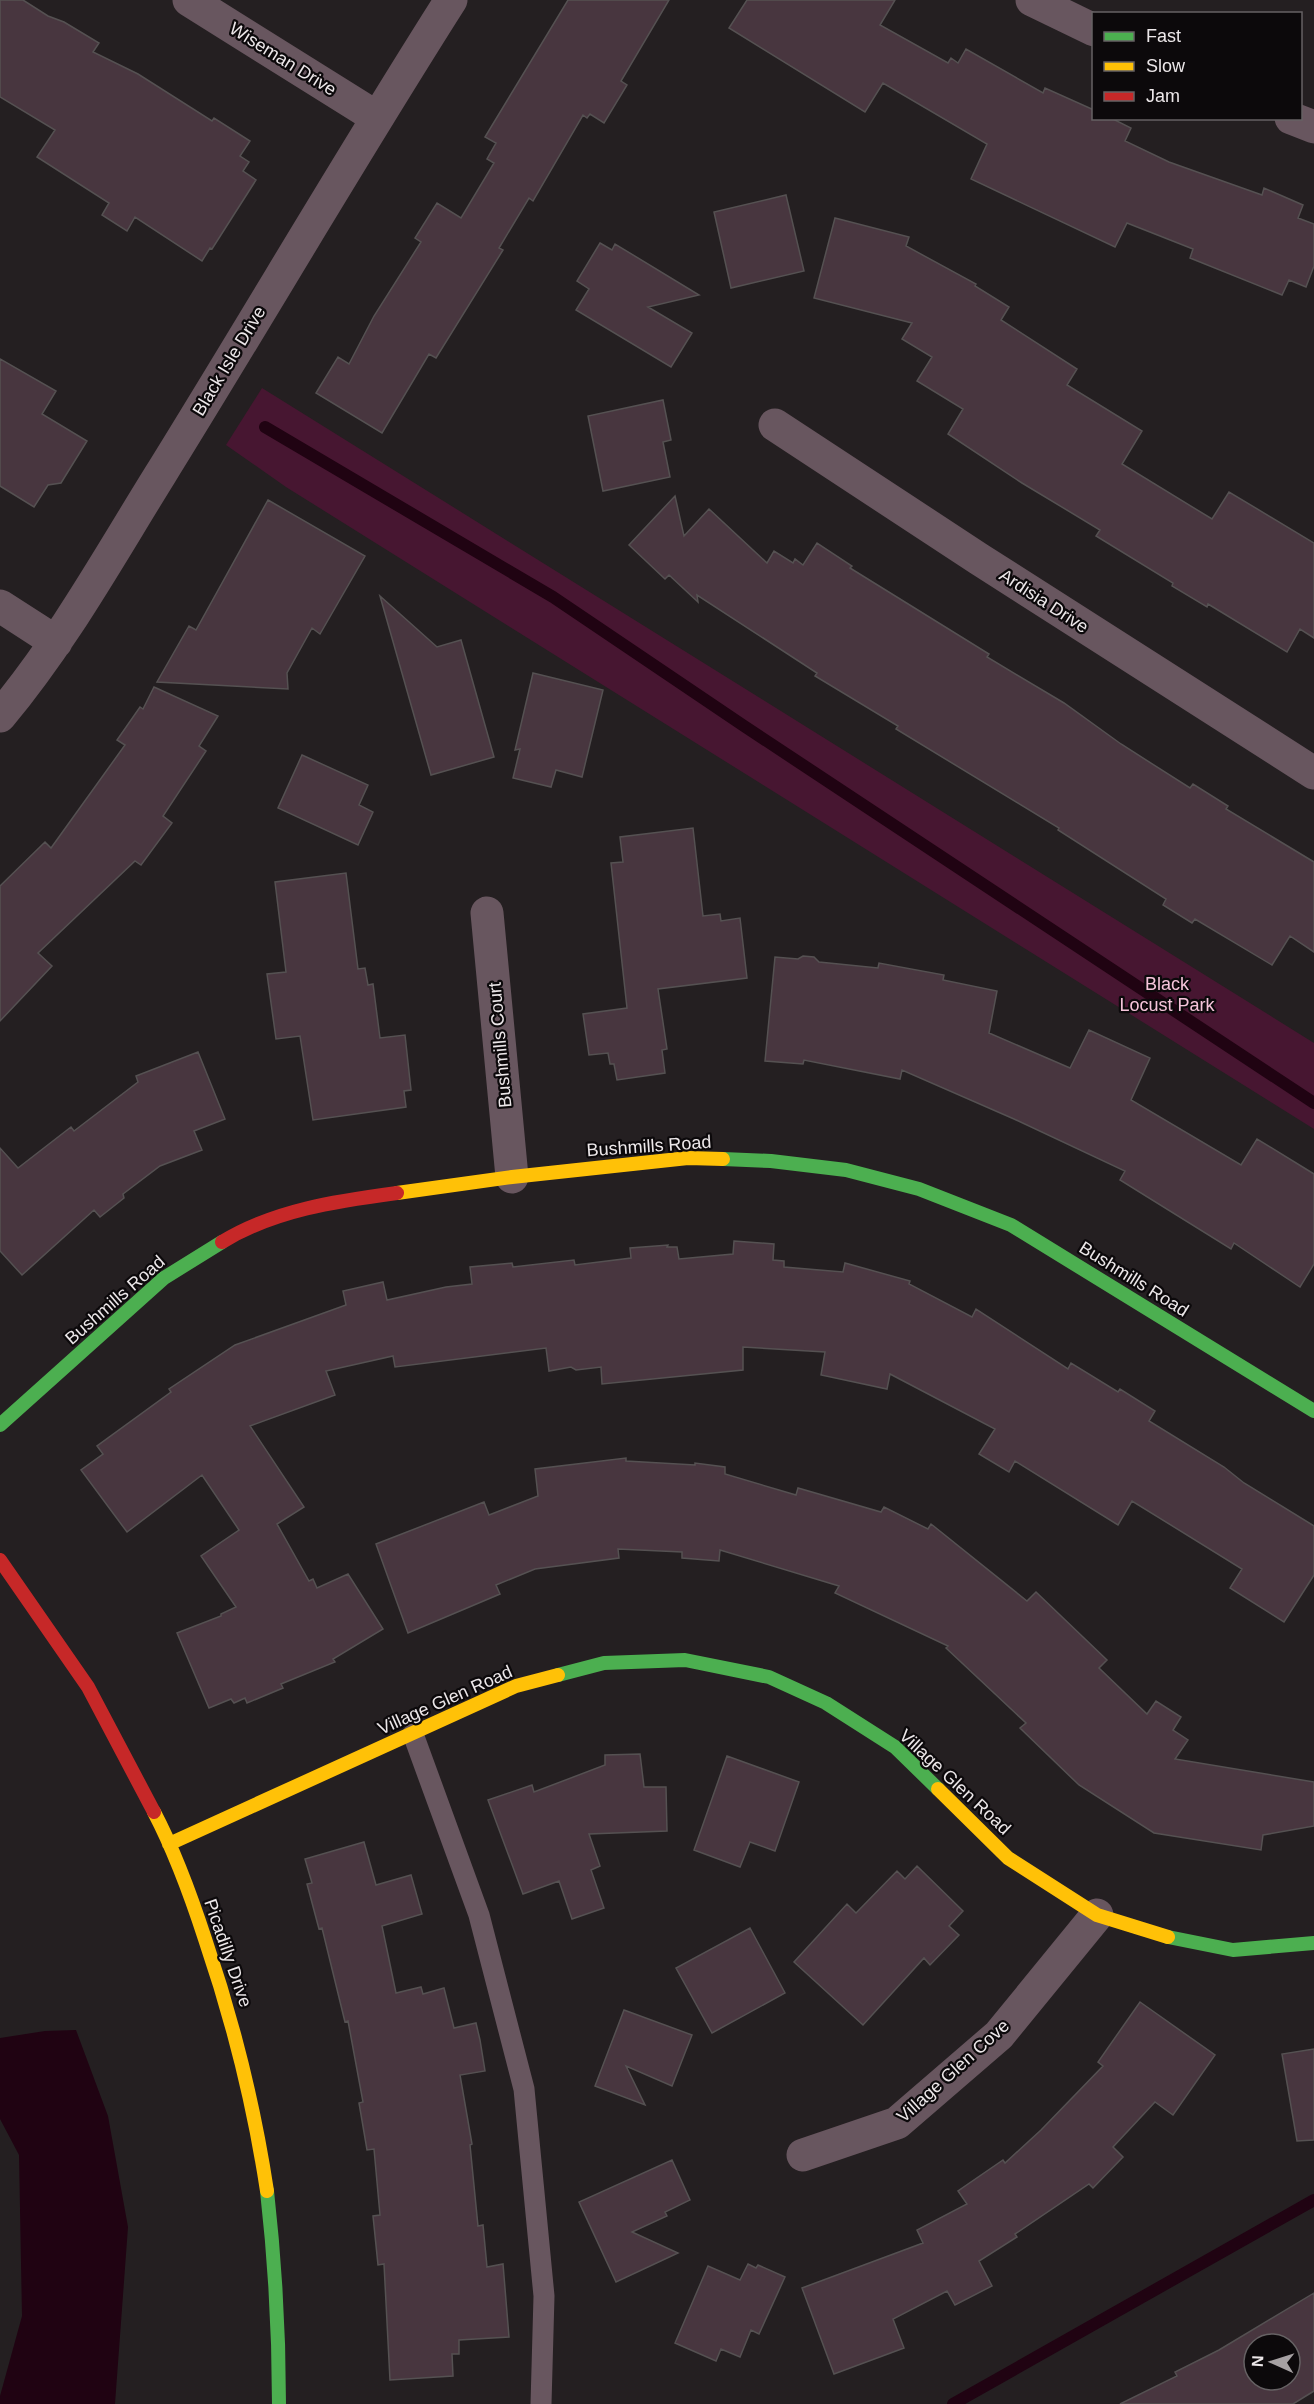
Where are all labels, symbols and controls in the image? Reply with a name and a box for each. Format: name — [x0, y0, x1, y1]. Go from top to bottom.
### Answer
legend — [1092, 12, 1302, 120]
street label: Wiseman Drive — [226, 18, 340, 100]
text: Fast — [1146, 26, 1181, 46]
text: Slow — [1146, 56, 1186, 76]
text: Jam — [1146, 86, 1180, 106]
street label: Black Isle Drive — [188, 303, 270, 419]
street label: Ardisia Drive — [996, 565, 1092, 637]
park label: Black Locust Park — [1119, 974, 1216, 1015]
street label: Bushmills Court — [485, 981, 515, 1109]
street label: Bushmills Road — [586, 1132, 712, 1160]
street label: Bushmills Road — [1076, 1237, 1192, 1321]
street label: Bushmills Road — [61, 1251, 169, 1349]
street label: Village Glen Road — [375, 1661, 515, 1739]
street label: Village Glen Road — [895, 1725, 1015, 1839]
street label: Picadilly Drive — [200, 1896, 256, 2010]
street label: Village Glen Cove — [893, 2015, 1013, 2127]
north arrow — [1242, 2332, 1302, 2392]
text: N — [1249, 2355, 1266, 2367]

